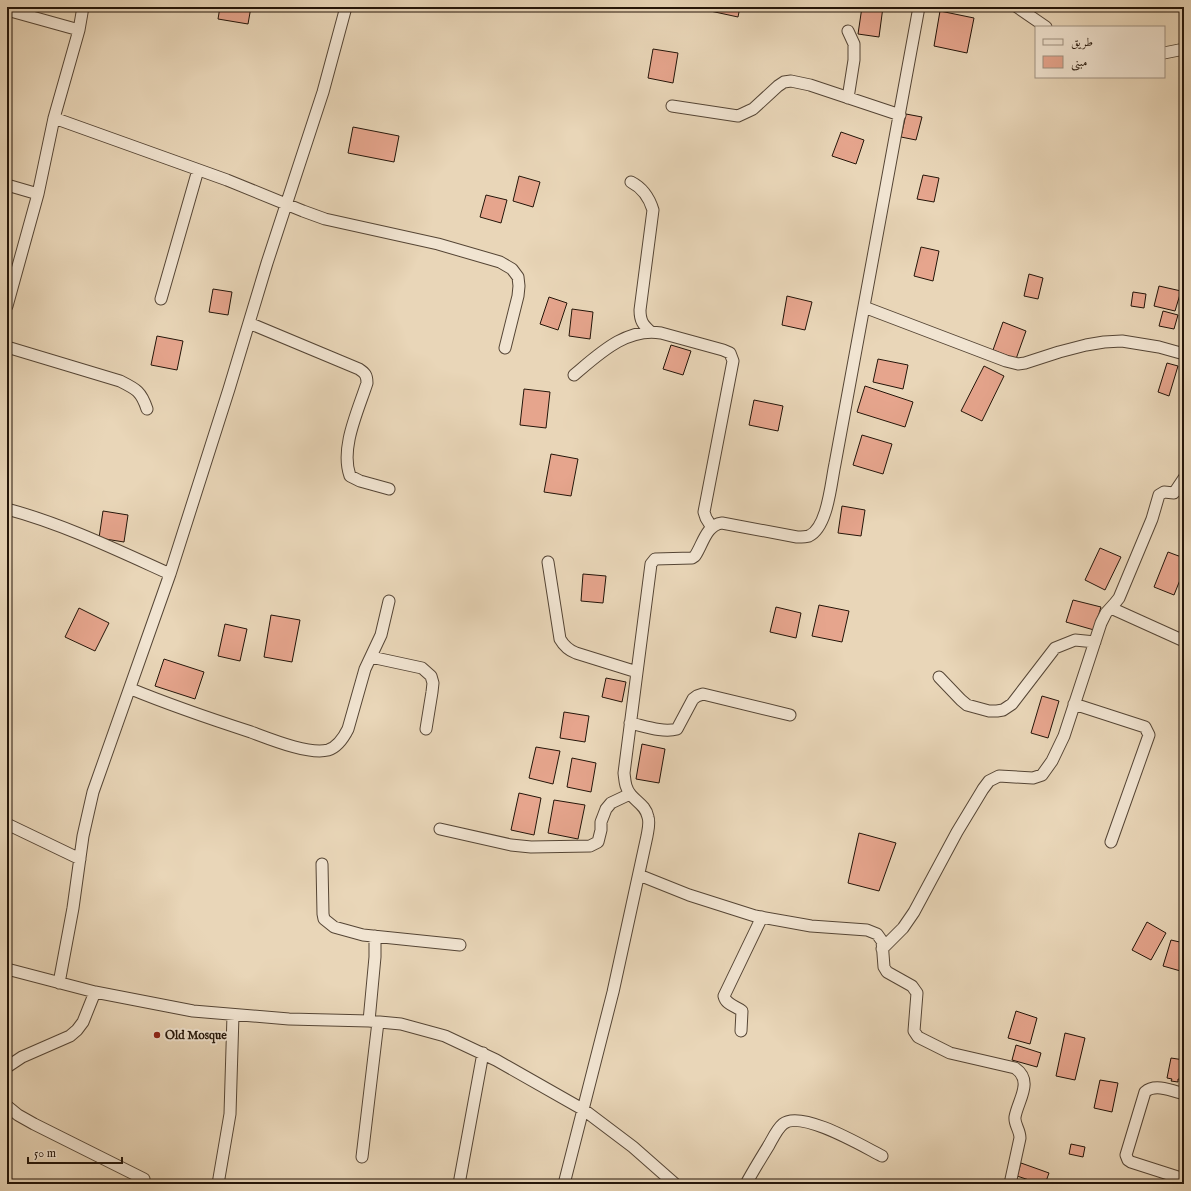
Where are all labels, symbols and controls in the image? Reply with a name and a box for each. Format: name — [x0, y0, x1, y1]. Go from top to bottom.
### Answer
legend — [1035, 26, 1165, 78]
text: طريق — [1071, 35, 1093, 50]
text: مبنى — [1071, 55, 1087, 71]
place label: Old Mosque — [165, 1028, 227, 1044]
marker: Old Mosque — [152, 1030, 162, 1040]
scale bar — [28, 1139, 122, 1165]
text: 50 m — [34, 1146, 56, 1161]

